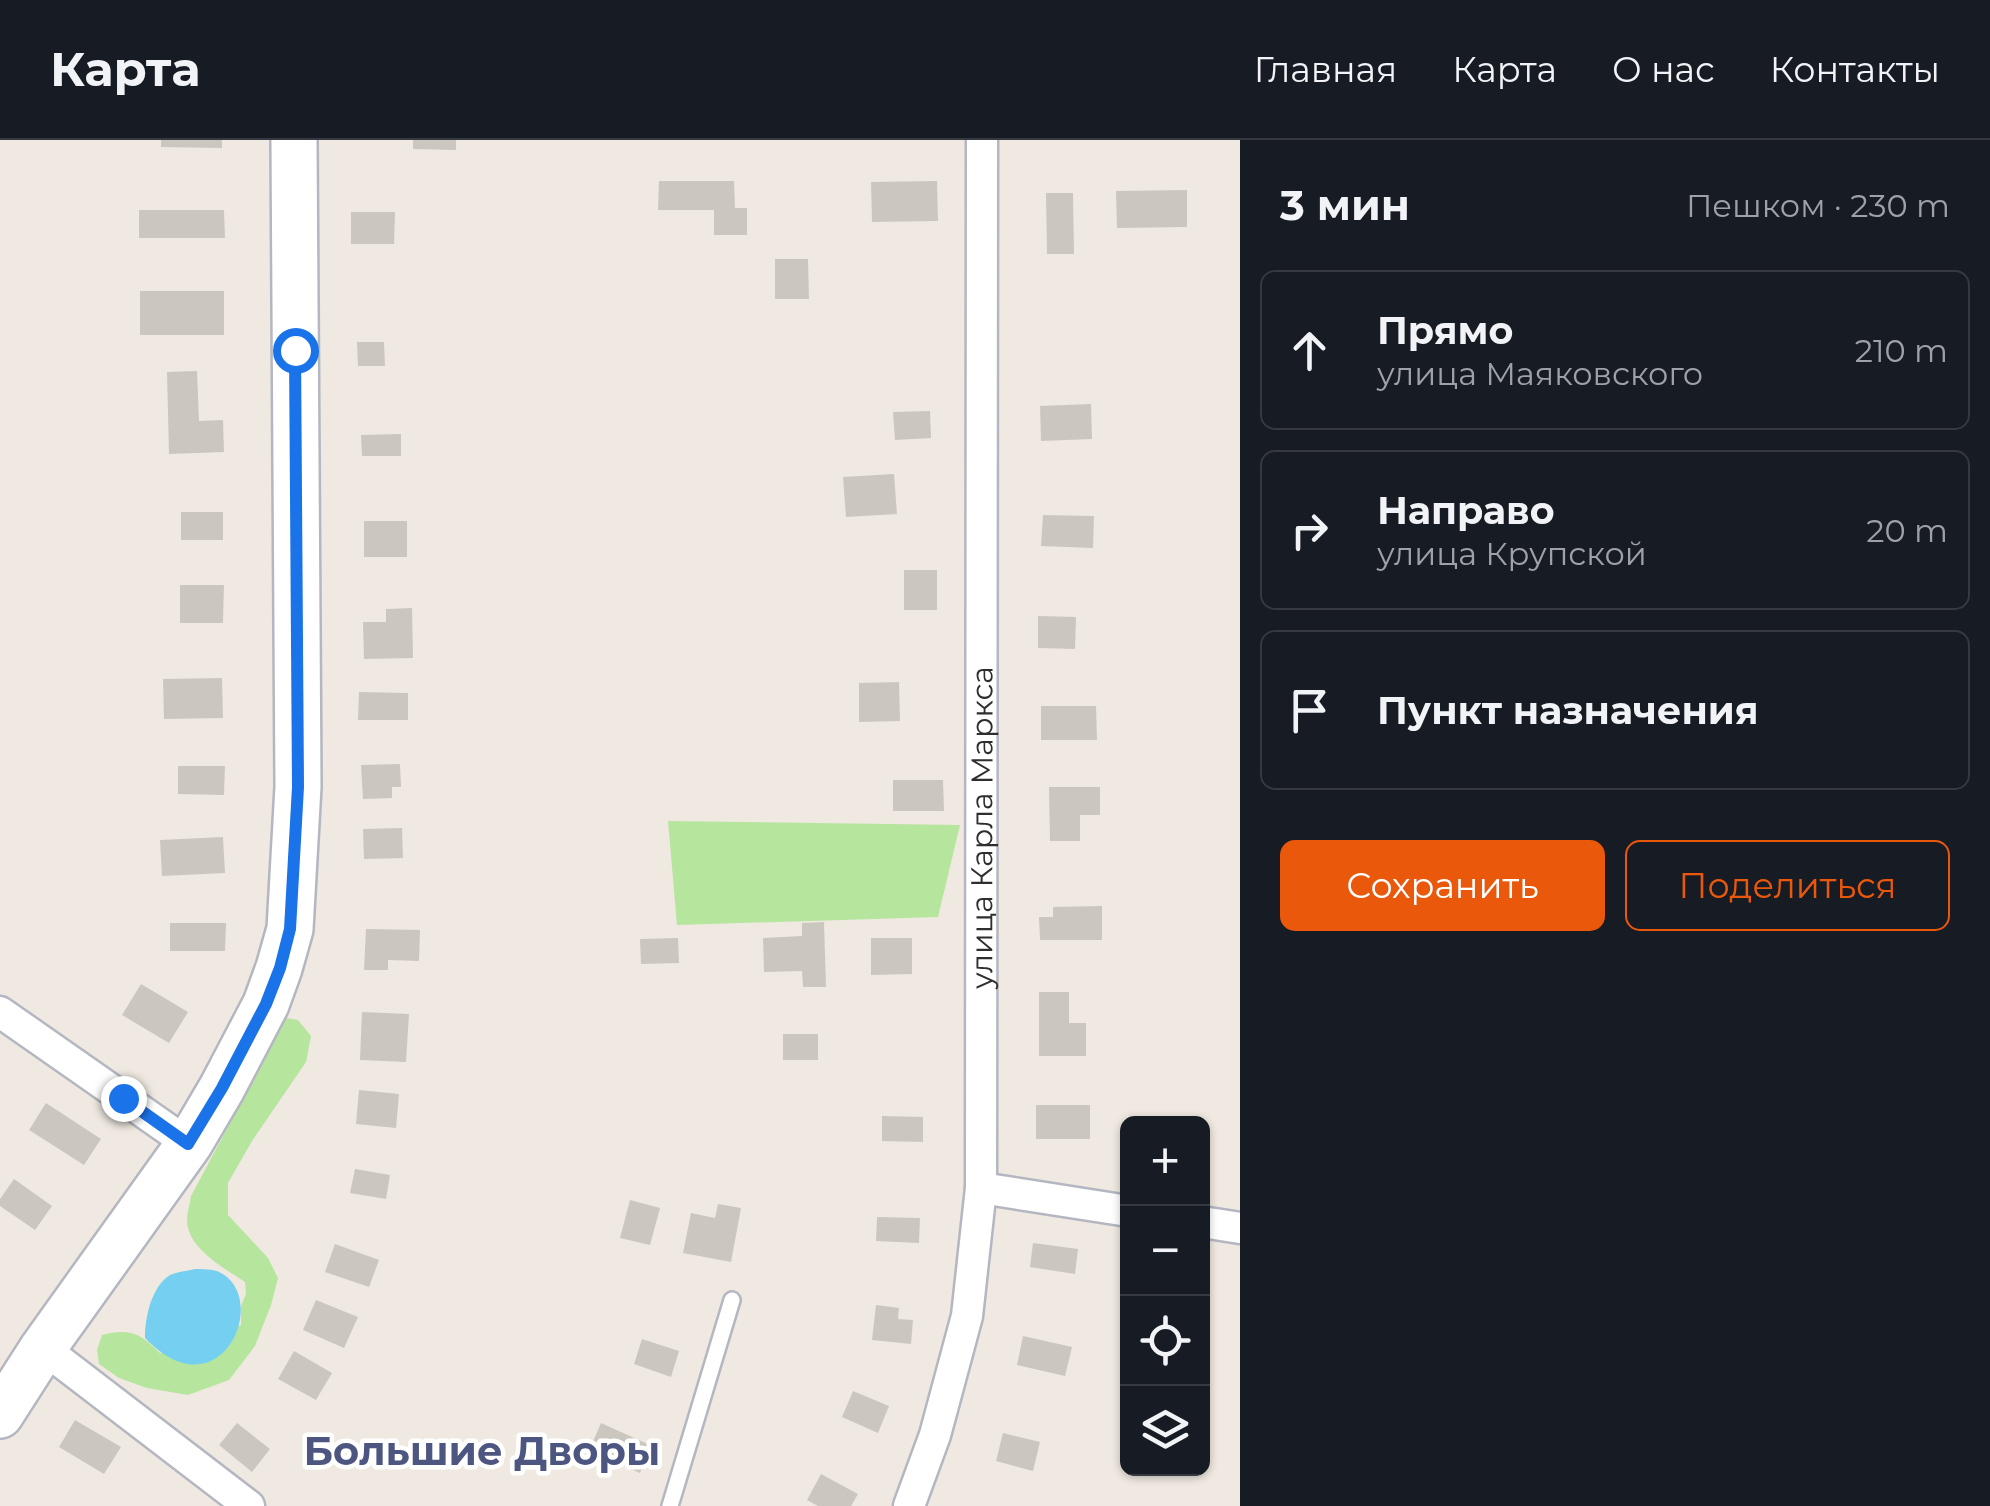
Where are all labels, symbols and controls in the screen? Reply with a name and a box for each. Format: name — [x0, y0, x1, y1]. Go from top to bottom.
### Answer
text: Карта — [50, 40, 200, 98]
text: Главная — [1254, 48, 1397, 91]
text: Карта — [1452, 48, 1557, 91]
text: О нас — [1612, 48, 1715, 91]
text: Контакты — [1770, 48, 1940, 91]
text: 3 мин — [1280, 179, 1410, 231]
text: Пешком · 230 m — [1686, 186, 1950, 225]
text: Прямо — [1377, 307, 1513, 354]
icon: ahead — [1282, 323, 1337, 378]
route start — [273, 328, 319, 374]
text: 210 m — [1855, 331, 1948, 370]
text: улица Маяковского — [1377, 354, 1703, 393]
text: Направо — [1377, 487, 1555, 534]
icon: right — [1282, 503, 1337, 558]
text: 20 m — [1866, 511, 1948, 550]
text: улица Крупской — [1377, 534, 1647, 573]
street label: улица Карла Маркса — [963, 666, 1000, 990]
icon: arrive — [1282, 683, 1337, 738]
text: Пункт назначения — [1377, 687, 1759, 734]
button: Сохранить — [1280, 840, 1605, 931]
button: Поделиться — [1625, 840, 1950, 931]
route end — [101, 1076, 147, 1122]
map controls — [1120, 1116, 1210, 1476]
button: + — [1120, 1116, 1210, 1206]
button: − — [1120, 1206, 1210, 1296]
button: locate — [1120, 1296, 1210, 1386]
button: layers — [1120, 1386, 1210, 1476]
district label: Большие Дворы — [304, 1426, 660, 1475]

